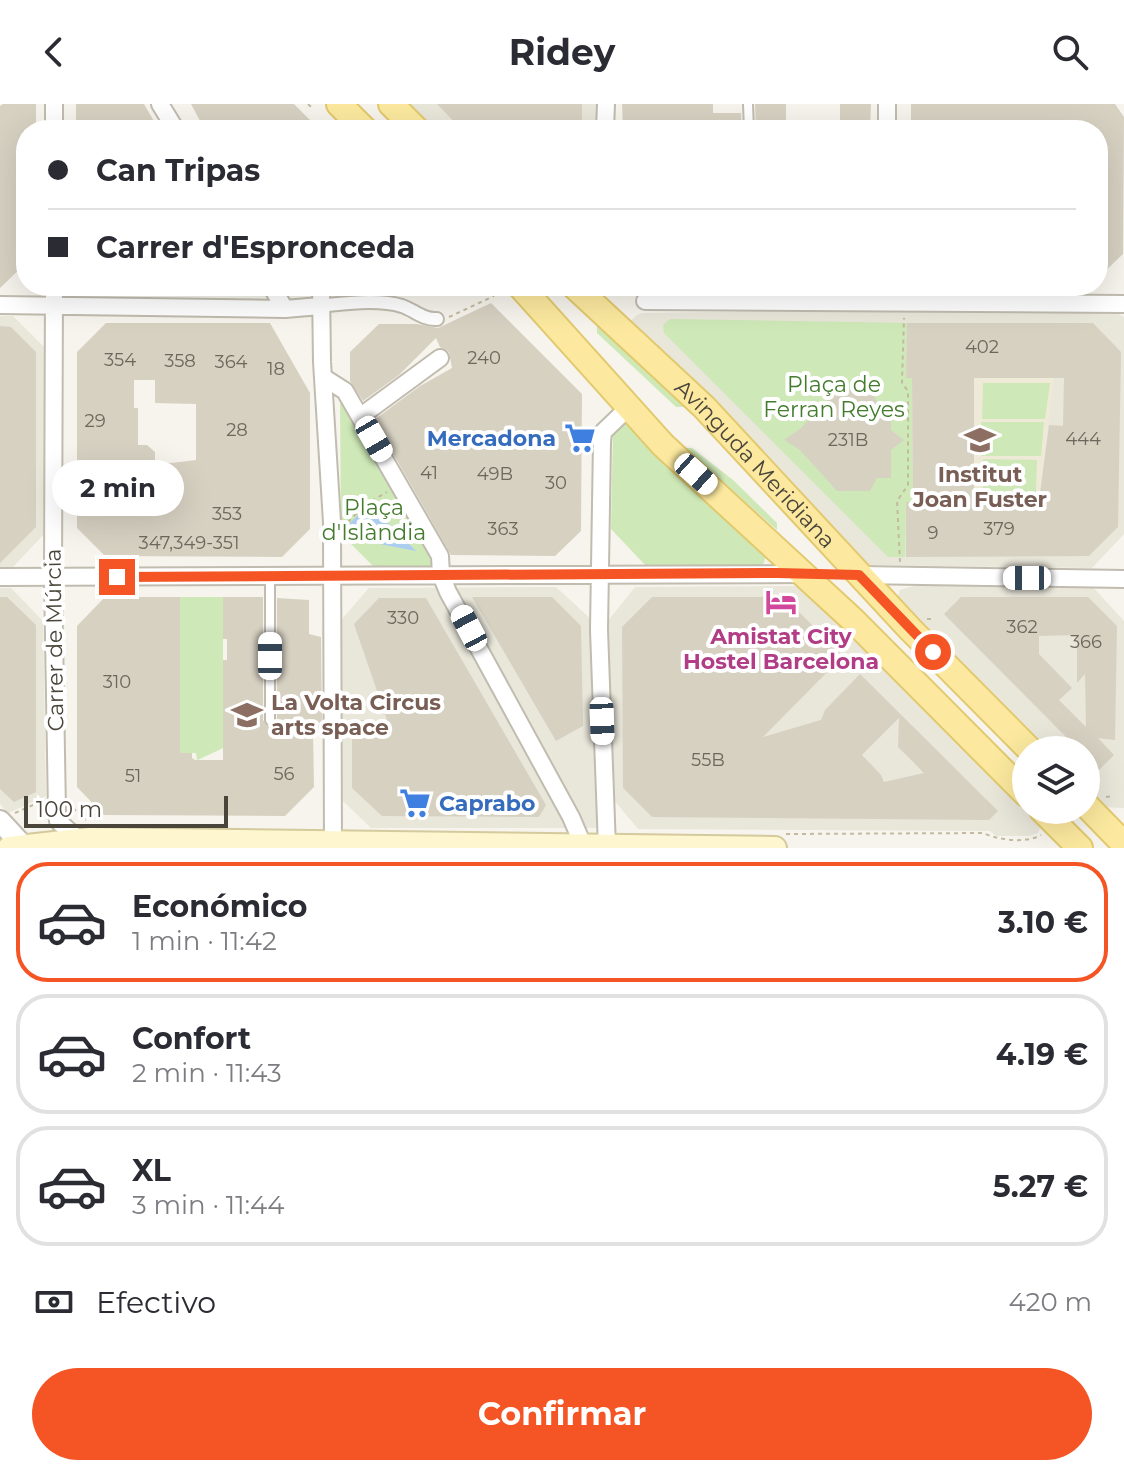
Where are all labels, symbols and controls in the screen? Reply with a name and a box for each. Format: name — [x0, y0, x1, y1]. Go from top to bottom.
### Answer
icon: back — [32, 30, 76, 74]
text: Ridey — [509, 30, 615, 74]
icon: search — [1048, 30, 1092, 74]
text: Can Tripas — [96, 152, 260, 189]
text: Carrer d'Espronceda — [96, 229, 415, 266]
house number: 402 — [965, 336, 999, 358]
house number: 240 — [467, 347, 501, 369]
house number: 354 — [104, 349, 136, 371]
house number: 358 — [164, 350, 196, 372]
house number: 364 — [214, 351, 248, 373]
house number: 18 — [267, 358, 285, 380]
park label: Plaça de Ferran Reyes — [763, 371, 905, 423]
street label: Avinguda Meridiana — [669, 374, 841, 554]
house number: 29 — [84, 410, 106, 432]
car — [352, 412, 396, 466]
house number: 28 — [226, 419, 248, 441]
supermarket icon: Mercadona — [563, 421, 597, 455]
school or university icon: Institut Joan Fuster — [963, 423, 997, 457]
place label: Mercadona — [427, 425, 556, 452]
house number: 444 — [1065, 428, 1101, 450]
house number: 231B — [828, 429, 868, 451]
car — [670, 449, 722, 499]
callout: 2 min — [51, 461, 183, 517]
place label: Institut Joan Fuster — [912, 461, 1047, 513]
house number: 41 — [420, 462, 438, 484]
house number: 49B — [477, 463, 513, 485]
text: 2 min — [80, 472, 156, 504]
house number: 30 — [545, 472, 567, 494]
park label: Plaça d'Islàndia — [322, 494, 426, 546]
house number: 353 — [212, 503, 242, 525]
house number: 363 — [487, 518, 519, 540]
house number: 379 — [983, 518, 1015, 540]
house number: 9 — [928, 522, 939, 544]
house number: 347,349-351 — [139, 532, 240, 554]
street label: Carrer de Múrcia — [39, 548, 70, 732]
route end — [99, 559, 135, 595]
car — [1003, 566, 1051, 590]
hotel icon: Amistat City Hostel Barcelona — [764, 585, 798, 619]
car — [447, 601, 491, 655]
house number: 330 — [387, 607, 419, 629]
house number: 362 — [1006, 616, 1038, 638]
place label: Amistat City Hostel Barcelona — [683, 623, 879, 675]
house number: 366 — [1070, 631, 1102, 653]
car — [258, 632, 282, 680]
route start — [915, 634, 951, 670]
house number: 310 — [103, 671, 131, 693]
place label: La Volta Circus arts space — [271, 689, 441, 741]
car — [589, 697, 615, 745]
school or university icon: La Volta Circus arts space — [230, 698, 264, 732]
map controls — [1012, 736, 1100, 824]
button: layers — [1012, 736, 1100, 824]
house number: 55B — [691, 749, 725, 771]
house number: 56 — [273, 763, 295, 785]
house number: 51 — [125, 765, 141, 787]
supermarket icon: Caprabo — [398, 786, 432, 820]
place label: Caprabo — [439, 790, 535, 817]
scale bar — [24, 792, 228, 828]
text: 100 m — [36, 796, 102, 823]
icon: car — [36, 886, 108, 958]
text: Económico — [132, 888, 307, 925]
text: 3.10 € — [998, 904, 1088, 941]
text: 1 min · 11:42 — [132, 925, 277, 957]
icon: car — [36, 1018, 108, 1090]
text: Confort — [132, 1020, 251, 1057]
text: 4.19 € — [996, 1036, 1088, 1073]
text: 2 min · 11:43 — [132, 1057, 282, 1089]
icon: car — [36, 1150, 108, 1222]
text: XL — [132, 1152, 171, 1189]
text: 5.27 € — [993, 1168, 1088, 1205]
text: 3 min · 11:44 — [132, 1189, 284, 1221]
icon: cash — [32, 1280, 76, 1324]
text: Efectivo — [96, 1284, 216, 1321]
text: 420 m — [1009, 1286, 1092, 1318]
button: Confirmar — [32, 1368, 1092, 1460]

